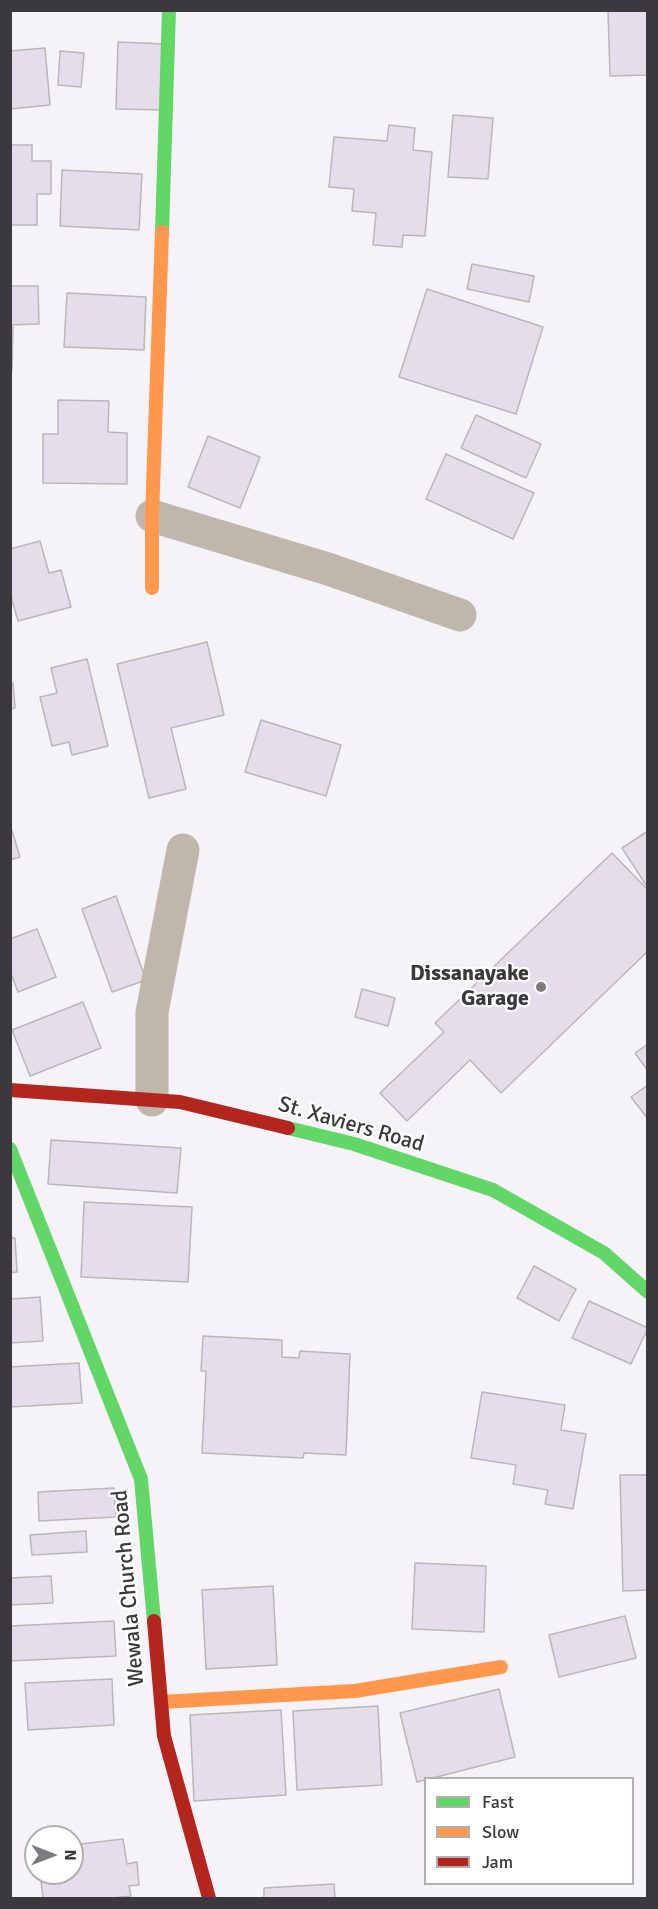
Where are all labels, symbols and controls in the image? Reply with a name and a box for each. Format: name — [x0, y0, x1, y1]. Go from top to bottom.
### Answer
place label: Dissanayake Garage — [410, 961, 529, 1012]
marker: Dissanayake Garage — [534, 980, 548, 994]
street label: St. Xaviers Road — [275, 1092, 427, 1158]
street label: Wewala Church Road — [107, 1489, 151, 1687]
legend — [424, 1777, 634, 1885]
text: Fast — [482, 1791, 514, 1813]
text: Slow — [482, 1821, 519, 1843]
north arrow — [24, 1825, 84, 1885]
text: N — [60, 1849, 80, 1861]
text: Jam — [482, 1851, 513, 1873]

